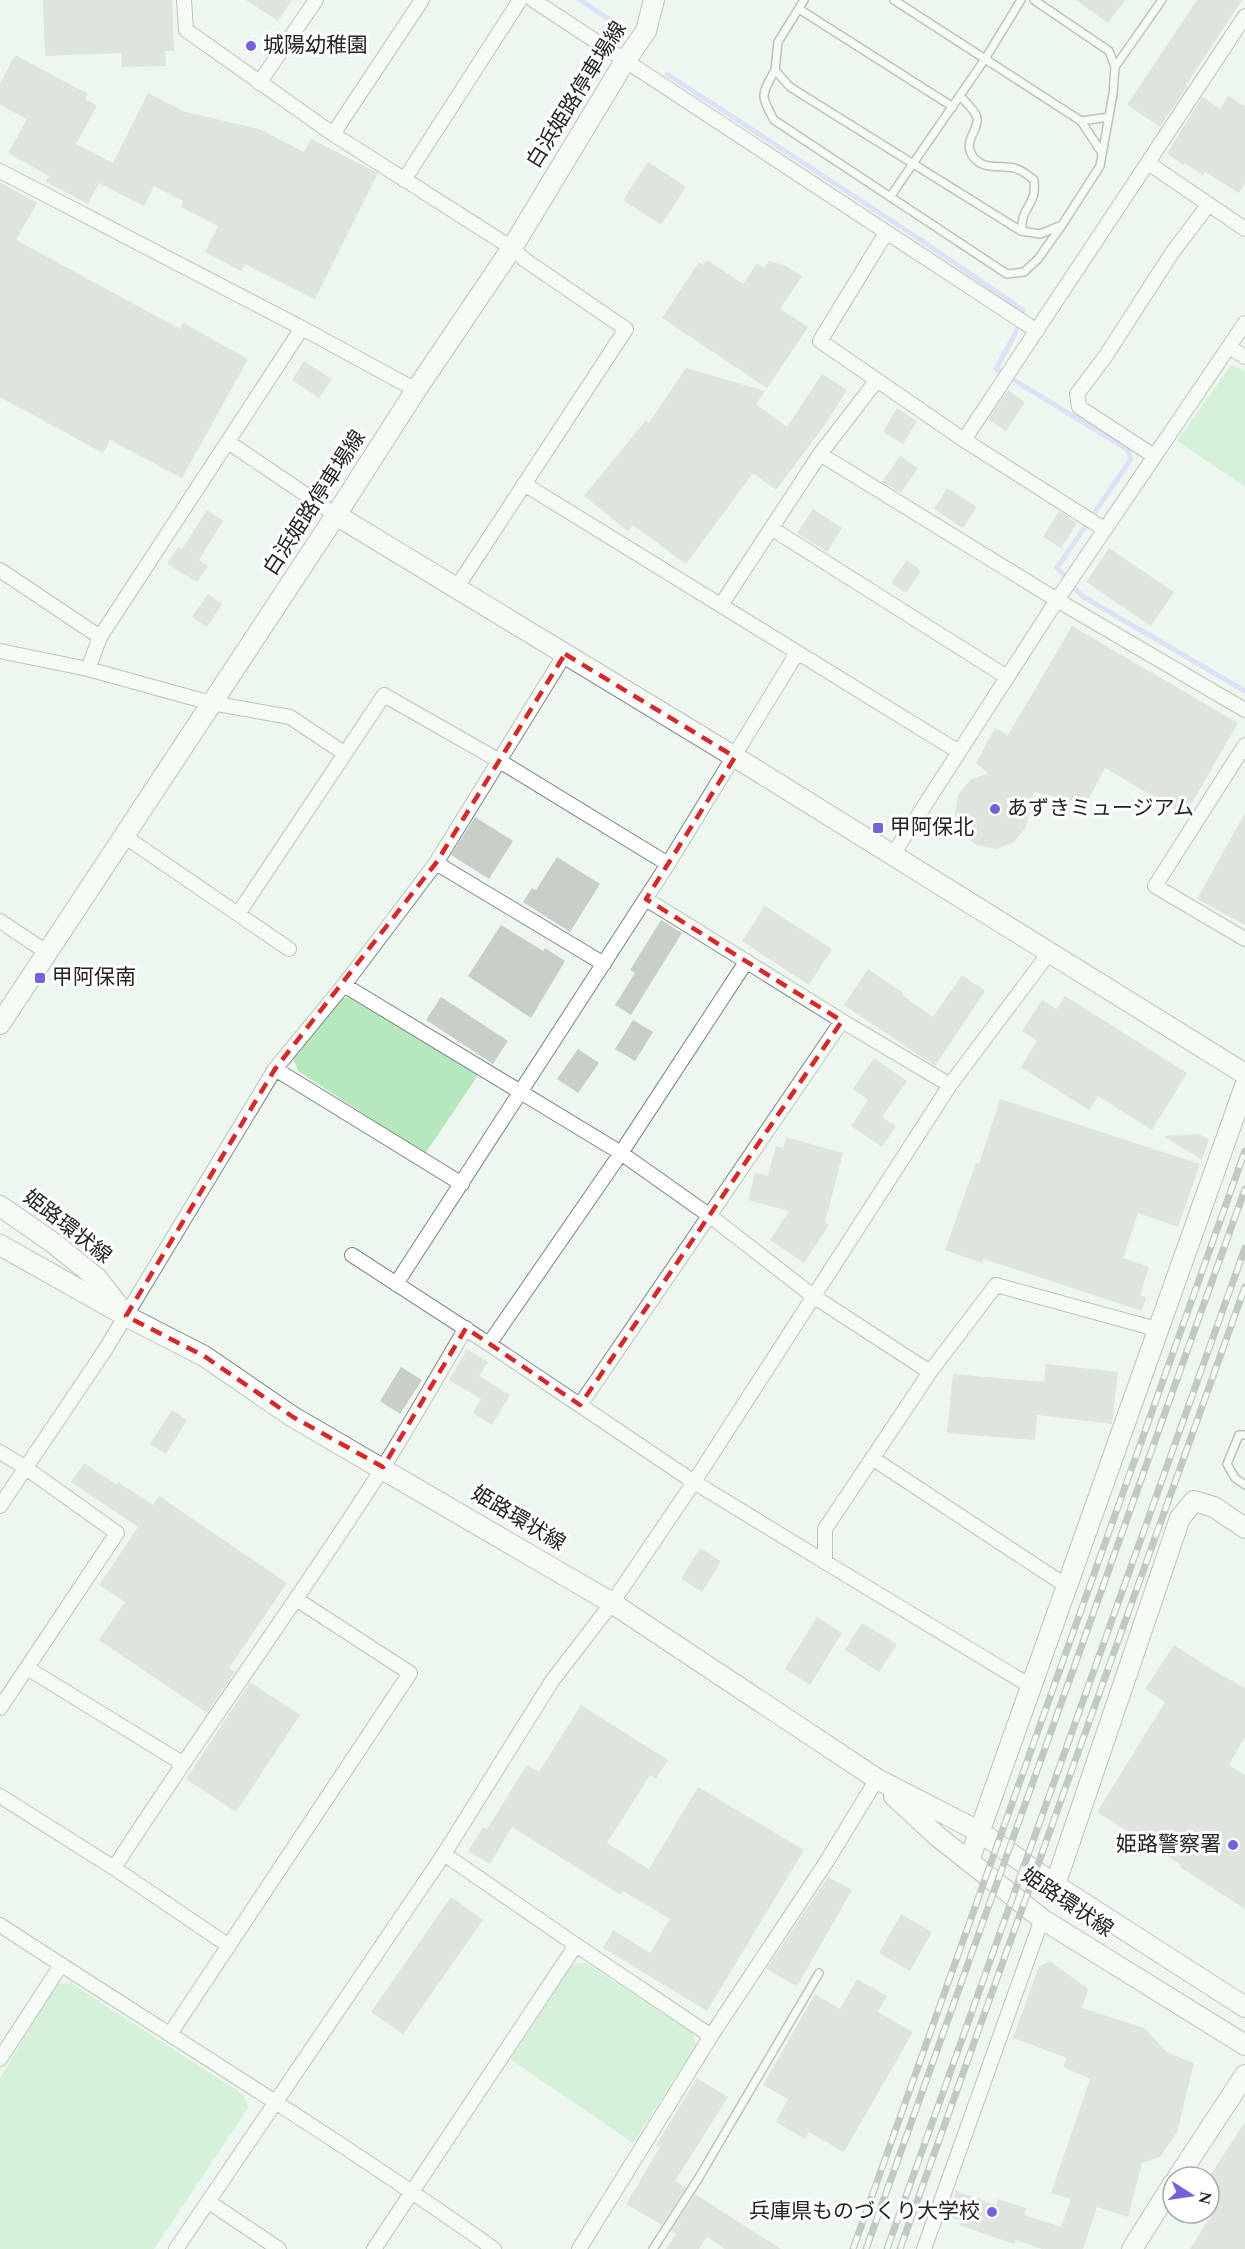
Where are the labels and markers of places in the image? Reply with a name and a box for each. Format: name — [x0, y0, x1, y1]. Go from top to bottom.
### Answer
place label: 城陽幼稚園 — [263, 30, 368, 62]
marker: 城陽幼稚園 — [244, 39, 258, 53]
place label: あずきミュージアム — [1007, 793, 1194, 825]
marker: あずきミュージアム — [988, 802, 1002, 816]
place label: 甲阿保北 — [890, 812, 974, 844]
marker: 甲阿保北 — [871, 821, 885, 835]
place label: 甲阿保南 — [52, 962, 136, 994]
marker: 甲阿保南 — [33, 971, 47, 985]
place label: 姫路警察署 — [1116, 1829, 1221, 1861]
marker: 姫路警察署 — [1226, 1838, 1240, 1852]
place label: 兵庫県ものづくり大学校 — [749, 2196, 980, 2228]
marker: 兵庫県ものづくり大学校 — [985, 2205, 999, 2219]

